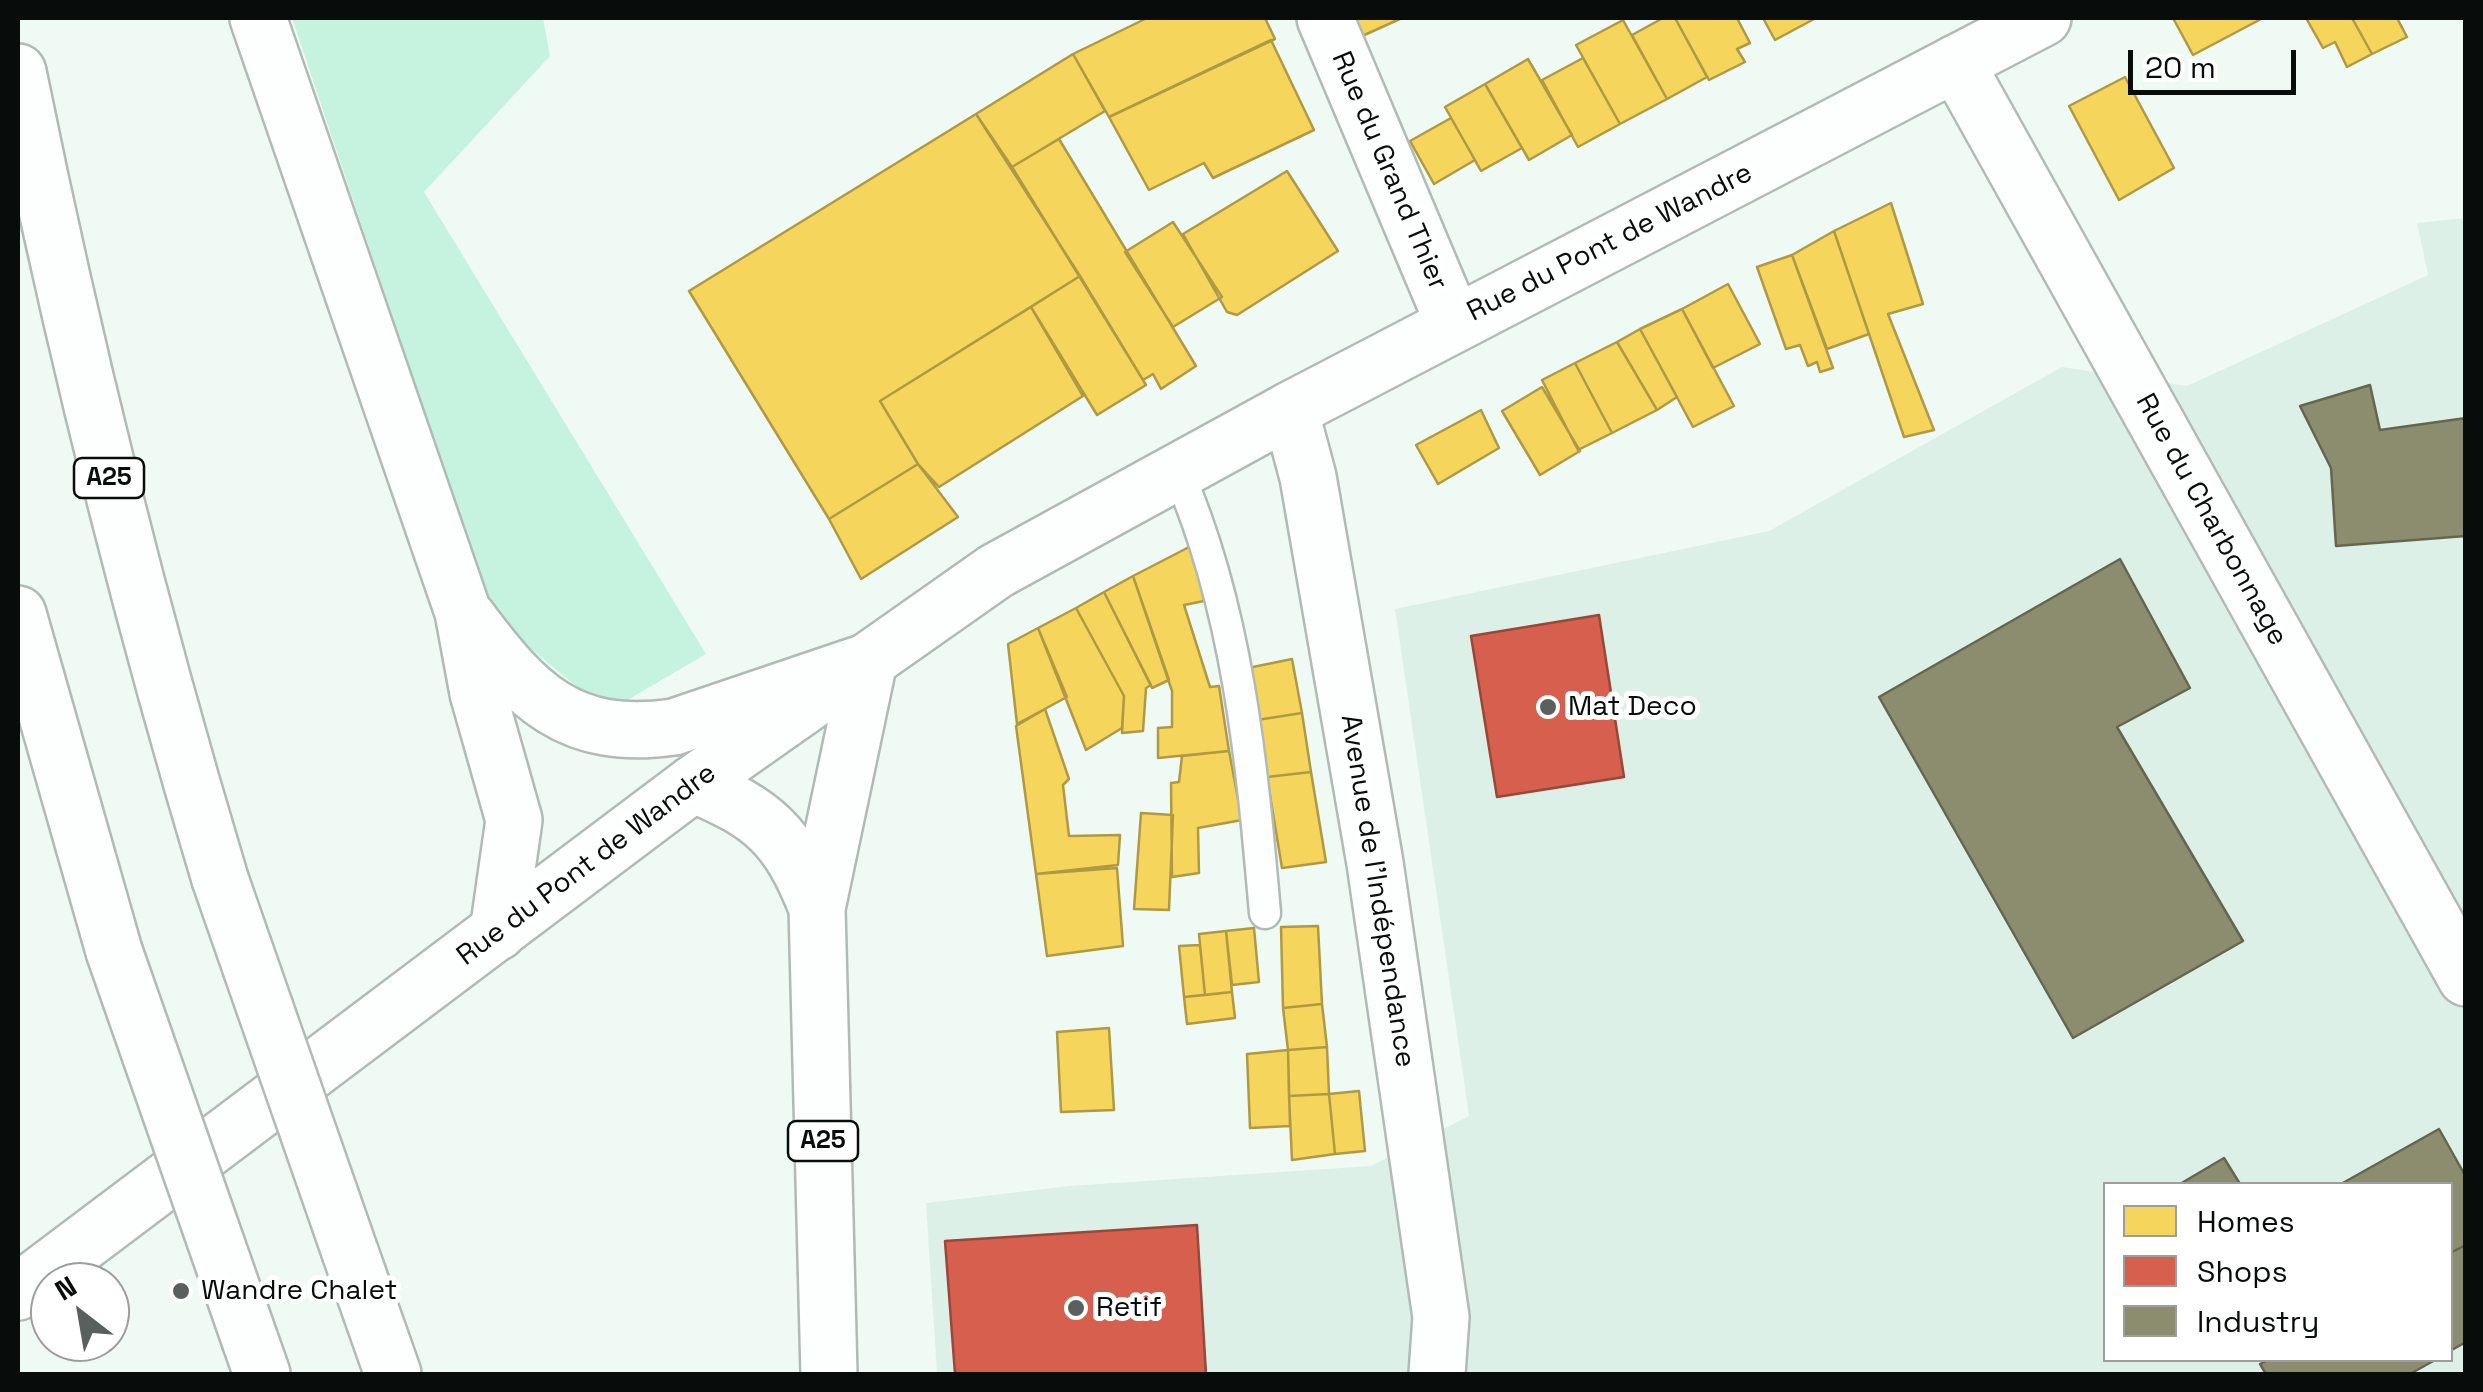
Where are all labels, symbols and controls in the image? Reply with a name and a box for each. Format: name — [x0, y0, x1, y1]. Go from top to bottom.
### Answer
scale bar — [2133, 30, 2300, 92]
street label: Rue du Grand Thier — [1324, 47, 1454, 295]
text: 20 m — [2145, 48, 2216, 87]
street label: Rue du Pont de Wandre — [1462, 156, 1758, 330]
street label: Rue du Charbonnage — [2128, 388, 2294, 652]
road number: A25 — [74, 458, 144, 498]
place label: Mat Deco — [1568, 690, 1697, 724]
marker: Mat Deco — [1537, 696, 1559, 718]
street label: Avenue de l'Indépendance — [1333, 712, 1421, 1070]
street label: Rue du Pont de Wandre — [451, 757, 723, 973]
road number: A25 — [788, 1121, 858, 1161]
legend — [2103, 1182, 2453, 1362]
text: Homes — [2197, 1202, 2295, 1241]
text: Shops — [2197, 1252, 2287, 1291]
north arrow — [30, 1262, 130, 1362]
text: N — [48, 1268, 83, 1308]
place label: Wandre Chalet — [201, 1274, 397, 1308]
marker: Wandre Chalet — [170, 1280, 192, 1302]
place label: Retif — [1096, 1291, 1162, 1325]
marker: Retif — [1065, 1297, 1087, 1319]
text: Industry — [2197, 1302, 2319, 1341]

